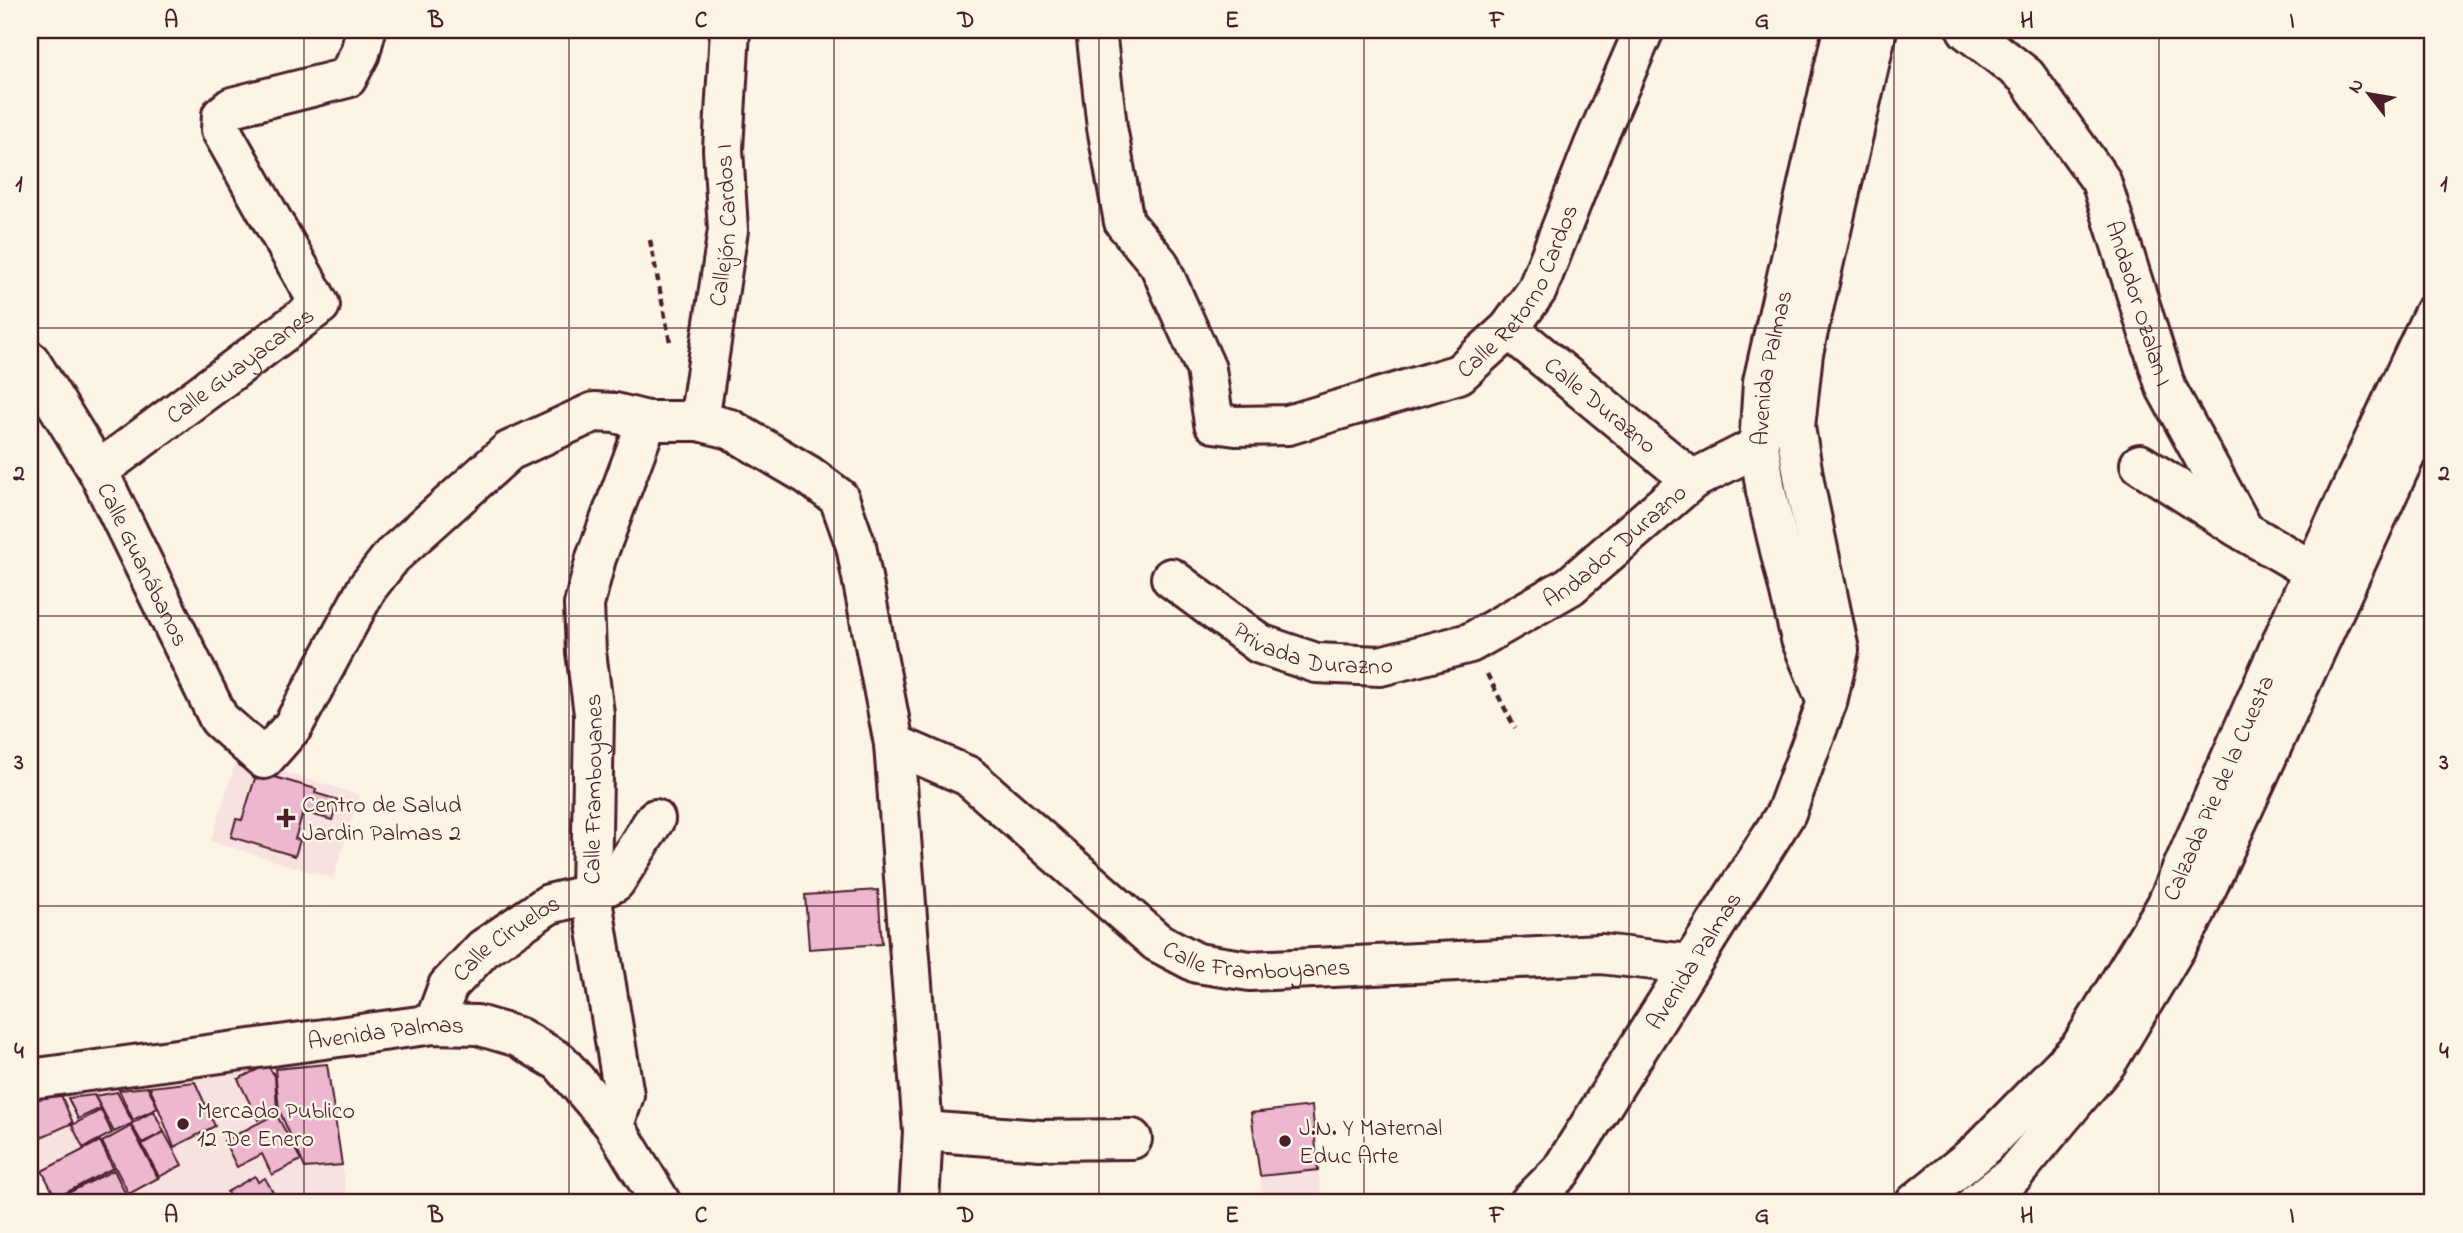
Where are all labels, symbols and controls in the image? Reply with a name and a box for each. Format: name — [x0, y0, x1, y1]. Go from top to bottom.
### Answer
text: A — [164, 5, 178, 38]
text: B — [427, 5, 444, 38]
text: C — [695, 5, 708, 38]
text: D — [957, 5, 974, 38]
text: E — [1225, 5, 1239, 38]
text: F — [1489, 5, 1505, 38]
text: G — [1755, 5, 1769, 38]
text: H — [2020, 5, 2034, 38]
text: I — [2289, 5, 2295, 38]
north arrow — [2334, 60, 2404, 130]
text: N — [2342, 74, 2372, 99]
street label: Callejón Cardos I — [702, 143, 748, 309]
text: 1 — [15, 169, 23, 202]
text: 1 — [2440, 169, 2448, 202]
street label: Calle Retorno Cardos — [1450, 200, 1589, 388]
street label: Andador Ozalan I — [2095, 217, 2179, 391]
street label: Avenida Palmas — [1744, 287, 1803, 447]
street label: Calle Guayacanes — [160, 300, 323, 434]
street label: Calle Durazno — [1535, 350, 1663, 464]
text: 2 — [12, 458, 25, 491]
text: 2 — [2437, 458, 2450, 491]
street label: Calle Guanábanos — [86, 477, 196, 653]
street label: Andador Durazno — [1537, 477, 1696, 618]
street label: Privada Durazno — [1225, 614, 1397, 686]
street label: Calzada Pie de la Cuesta — [2155, 670, 2285, 907]
street label: Calle Framboyanes — [576, 692, 615, 885]
text: 3 — [13, 747, 24, 780]
text: 3 — [2438, 747, 2449, 780]
place label: Centro de Salud Jardin Palmas 2 — [302, 789, 462, 852]
marker: Centro de Salud Jardin Palmas 2 — [276, 808, 296, 828]
street label: Avenida Palmas — [1639, 886, 1752, 1038]
street label: Calle Ciruelos — [445, 887, 564, 991]
street label: Calle Framboyanes — [1156, 933, 1351, 991]
street label: Avenida Palmas — [306, 1008, 464, 1061]
text: 4 — [14, 1036, 24, 1069]
text: 4 — [2439, 1036, 2449, 1069]
place label: Mercado Publico 12 De Enero — [197, 1095, 355, 1158]
place label: J.N. Y Maternal Educ Arte — [1299, 1112, 1442, 1175]
marker: Mercado Publico 12 De Enero — [175, 1116, 191, 1132]
marker: J.N. Y Maternal Educ Arte — [1277, 1133, 1293, 1149]
text: A — [164, 1200, 178, 1233]
text: B — [427, 1200, 444, 1233]
text: C — [695, 1200, 708, 1233]
text: D — [957, 1200, 974, 1233]
text: E — [1225, 1200, 1239, 1233]
text: F — [1489, 1200, 1505, 1233]
text: G — [1755, 1200, 1769, 1233]
text: H — [2020, 1200, 2034, 1233]
text: I — [2289, 1200, 2295, 1233]

